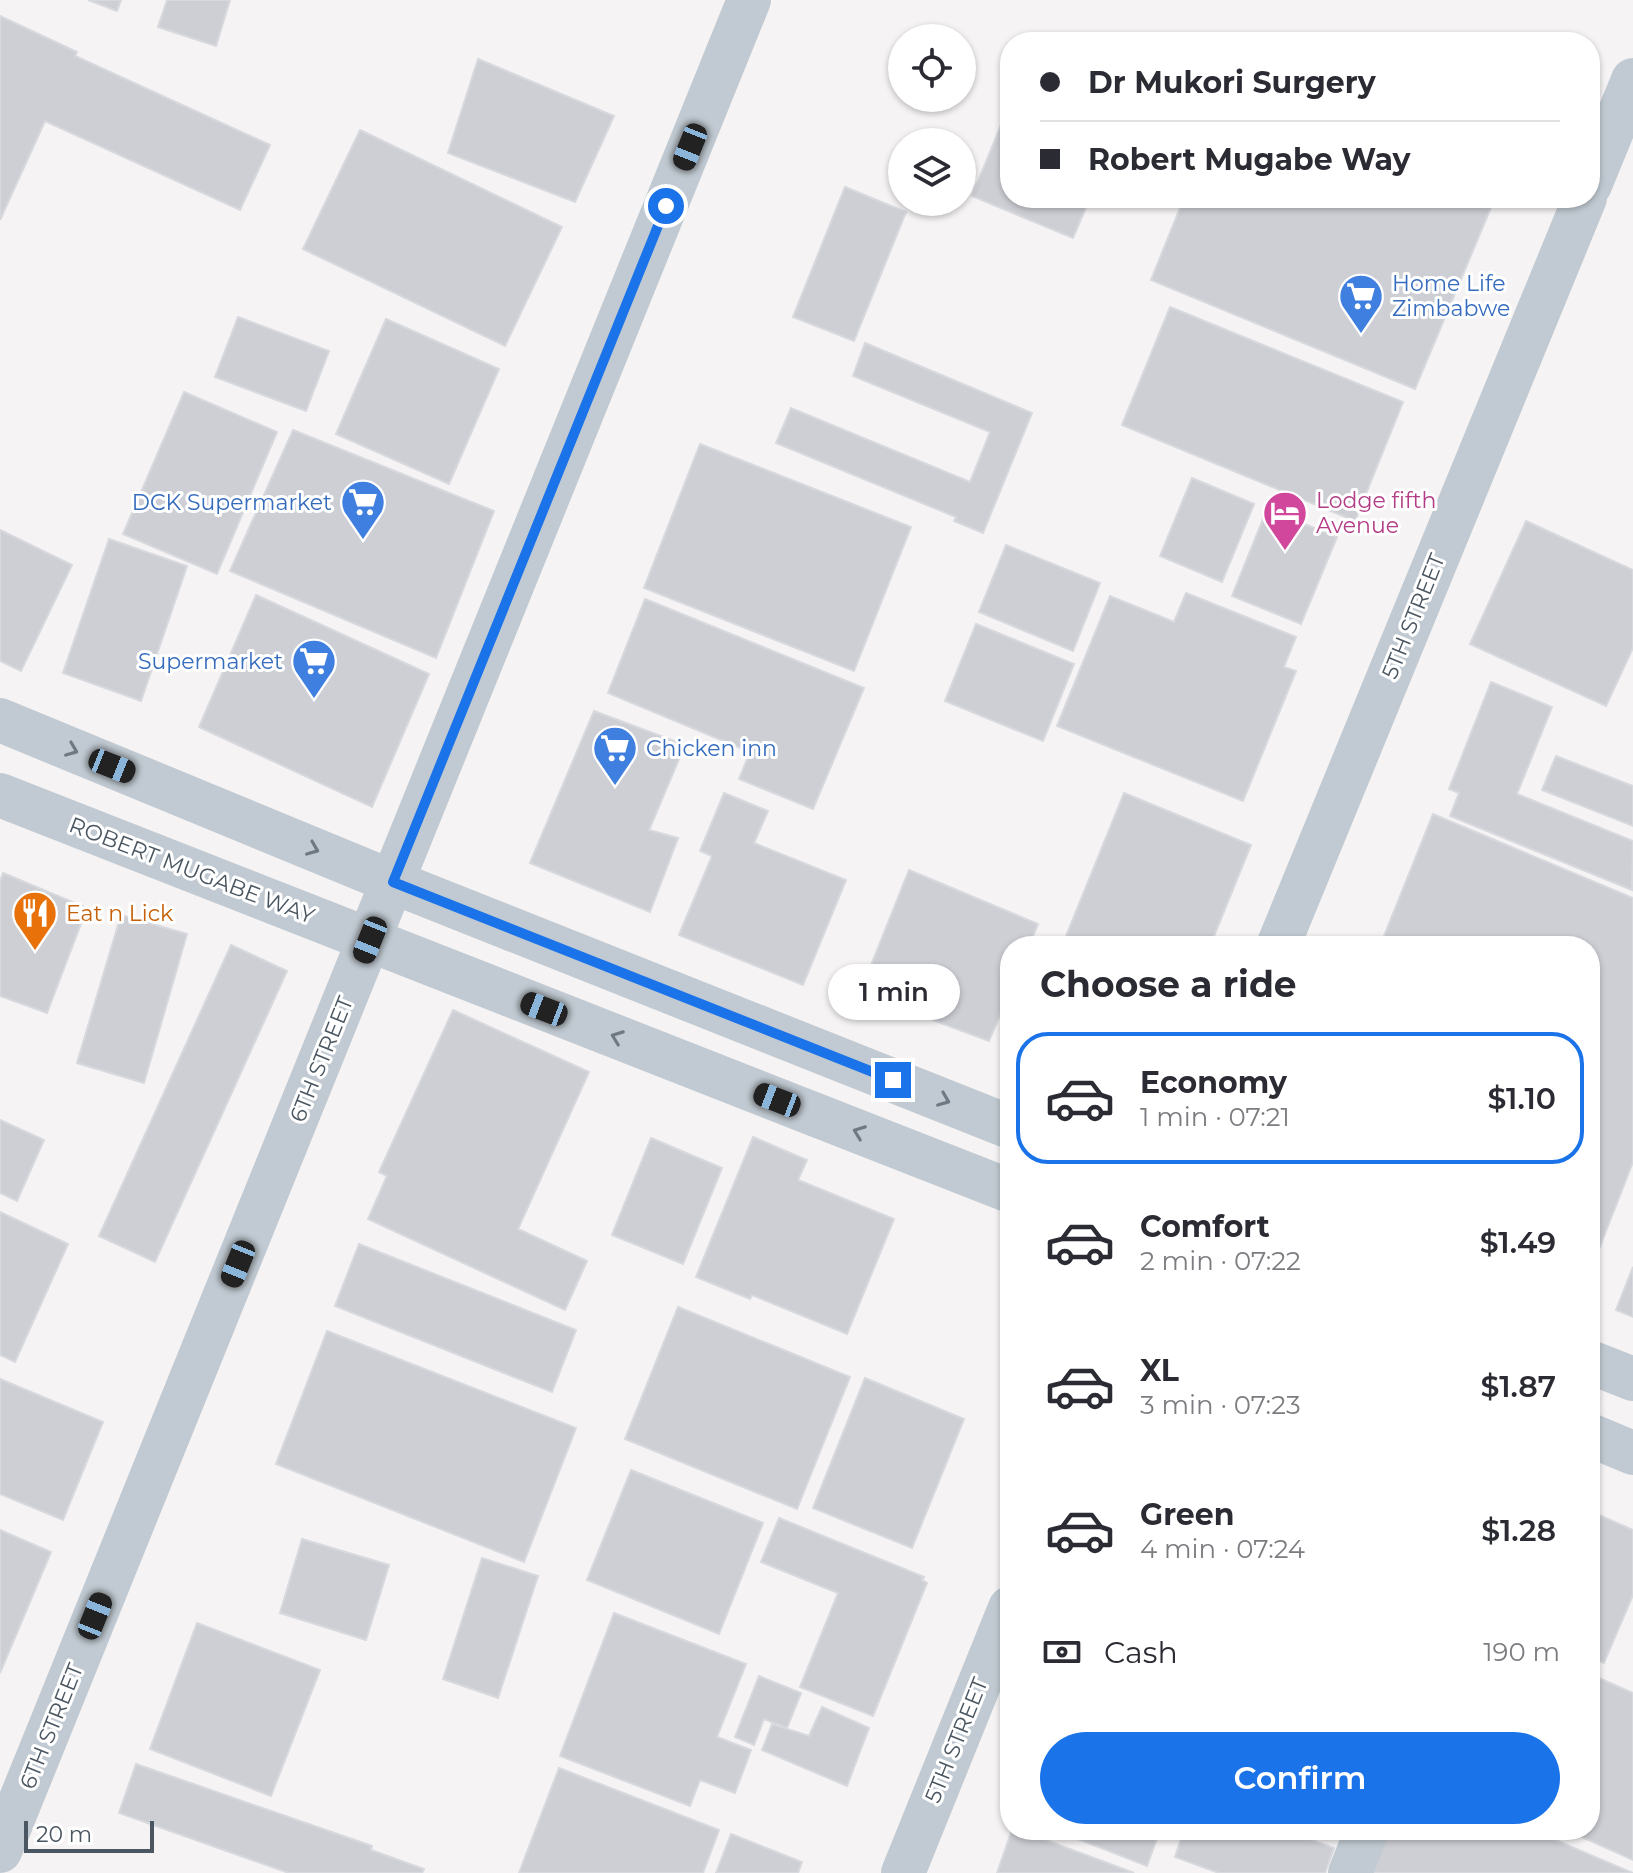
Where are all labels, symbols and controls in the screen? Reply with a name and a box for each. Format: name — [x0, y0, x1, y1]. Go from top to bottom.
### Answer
map controls — [888, 24, 976, 216]
button: locate — [888, 24, 976, 112]
text: Dr Mukori Surgery — [1088, 64, 1376, 101]
car — [670, 120, 710, 174]
button: layers — [888, 128, 976, 216]
text: Robert Mugabe Way — [1088, 141, 1411, 178]
route start — [648, 188, 684, 224]
place label: Home Life Zimbabwe — [1392, 270, 1510, 322]
supermarket icon: Home Life Zimbabwe — [1337, 272, 1385, 335]
supermarket icon: DCK Supermarket — [339, 478, 387, 541]
place label: Lodge fifth Avenue — [1316, 487, 1436, 539]
place label: DCK Supermarket — [132, 489, 332, 516]
hotel icon: Lodge fifth Avenue — [1261, 489, 1309, 552]
street label: 5TH STREET — [1376, 549, 1451, 683]
supermarket icon: Supermarket — [290, 637, 338, 700]
place label: Supermarket — [138, 648, 283, 675]
supermarket icon: Chicken inn — [591, 724, 639, 787]
place label: Chicken inn — [646, 735, 777, 762]
one-way arrow — [64, 740, 78, 756]
car — [85, 746, 139, 786]
street label: ROBERT MUGABE WAY — [65, 811, 318, 930]
one-way arrow — [305, 839, 319, 855]
restaurant icon: Eat n Lick — [11, 889, 59, 952]
place label: Eat n Lick — [66, 900, 174, 927]
car — [350, 913, 390, 967]
text: Choose a ride — [1040, 962, 1297, 1006]
callout: 1 min — [827, 964, 959, 1020]
text: 1 min — [859, 976, 929, 1008]
car — [517, 989, 571, 1029]
street label: 6TH STREET — [284, 992, 359, 1126]
one-way arrow — [611, 1030, 625, 1047]
route end — [875, 1062, 911, 1098]
icon: car — [1044, 1062, 1116, 1134]
text: Economy — [1140, 1064, 1287, 1101]
car — [750, 1080, 804, 1120]
text: $1.10 — [1488, 1080, 1556, 1117]
one-way arrow — [936, 1091, 950, 1107]
text: 1 min · 07:21 — [1140, 1101, 1290, 1133]
one-way arrow — [853, 1125, 867, 1142]
icon: car — [1044, 1206, 1116, 1278]
text: Comfort — [1140, 1208, 1270, 1245]
text: $1.49 — [1480, 1224, 1556, 1261]
car — [218, 1237, 258, 1291]
text: 2 min · 07:22 — [1140, 1245, 1301, 1277]
icon: car — [1044, 1350, 1116, 1422]
text: XL — [1140, 1352, 1179, 1389]
text: $1.87 — [1481, 1368, 1556, 1405]
text: 3 min · 07:23 — [1140, 1389, 1301, 1421]
icon: car — [1044, 1494, 1116, 1566]
text: Green — [1140, 1496, 1234, 1533]
text: $1.28 — [1481, 1512, 1556, 1549]
text: 4 min · 07:24 — [1140, 1533, 1305, 1565]
car — [75, 1589, 115, 1643]
icon: cash — [1040, 1630, 1084, 1674]
text: Cash — [1104, 1634, 1178, 1671]
text: 190 m — [1483, 1636, 1560, 1668]
street label: 6TH STREET — [14, 1659, 89, 1793]
street label: 5TH STREET — [919, 1673, 994, 1807]
button: Confirm — [1040, 1732, 1560, 1824]
scale bar — [24, 1817, 154, 1853]
text: 20 m — [36, 1821, 92, 1848]

